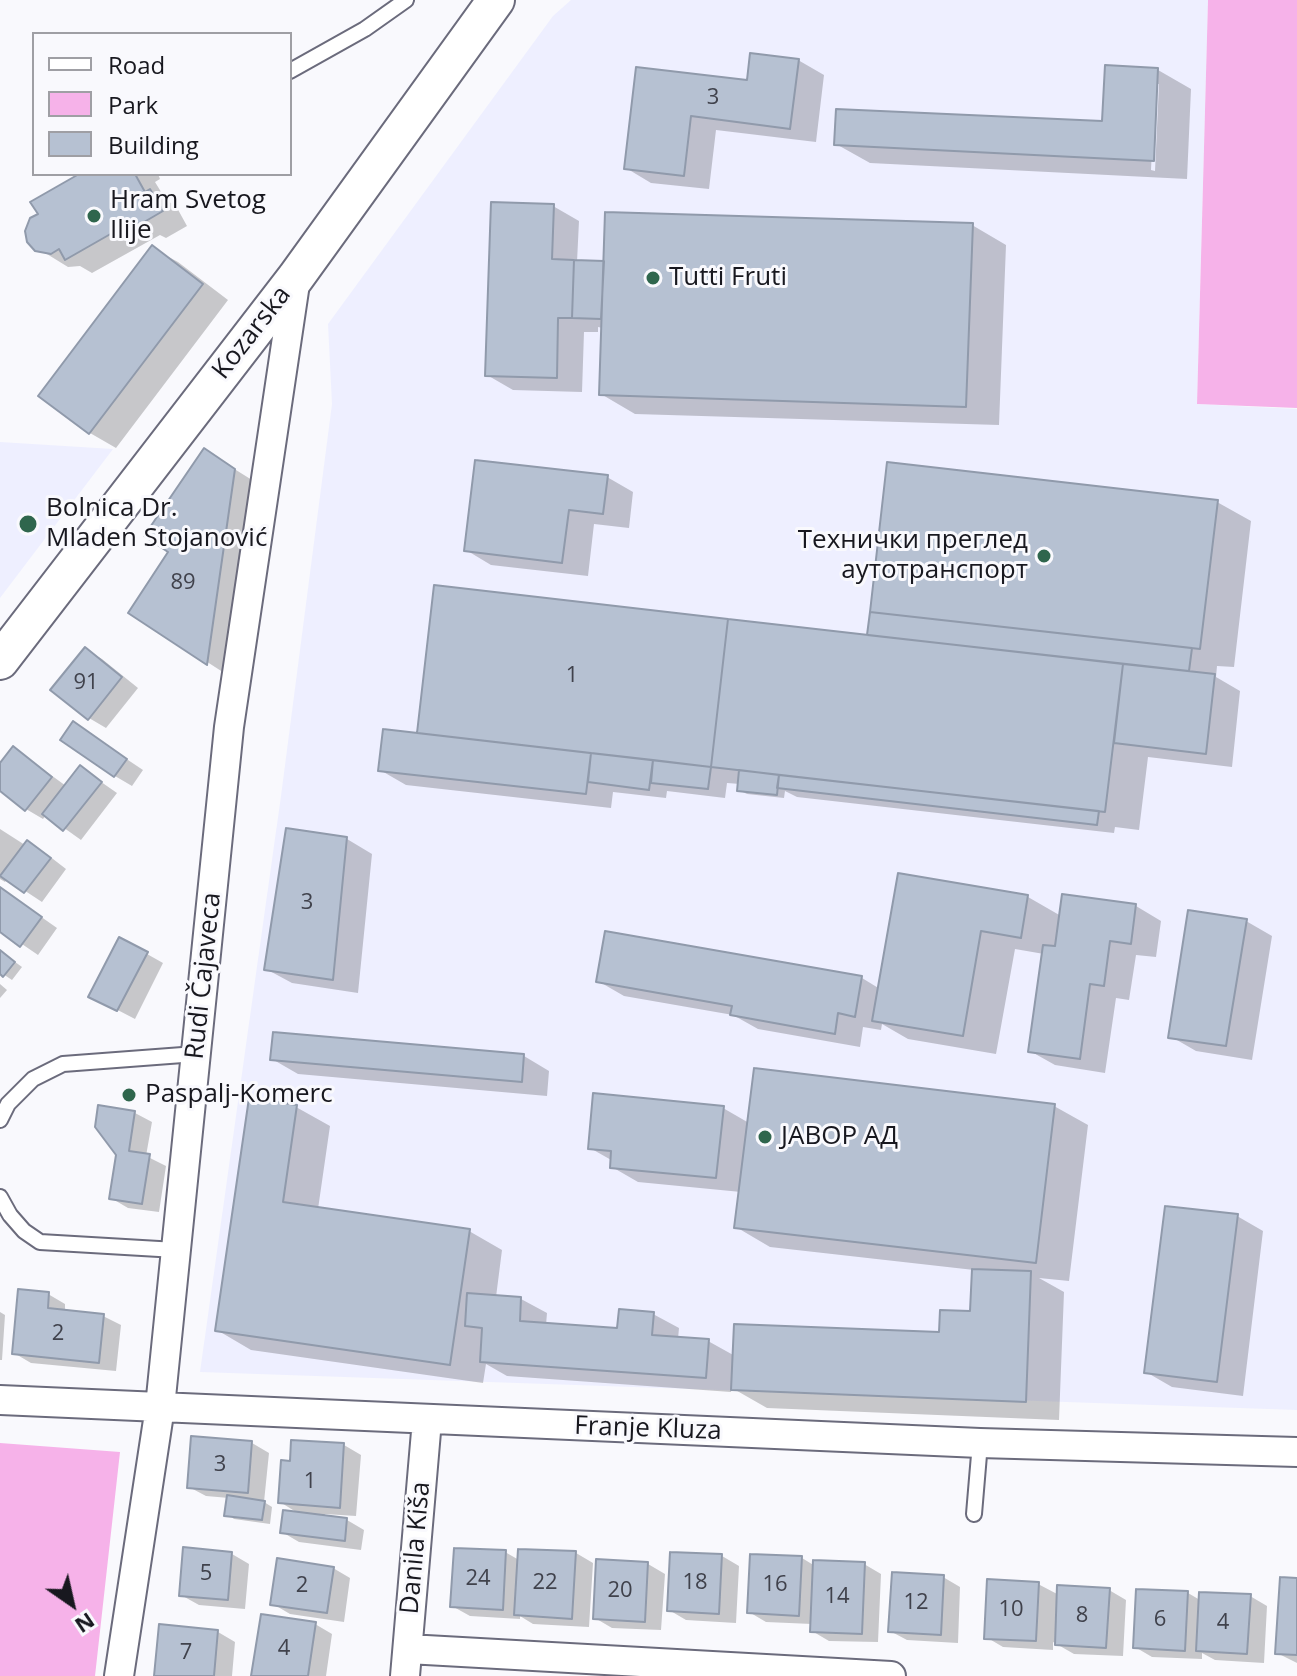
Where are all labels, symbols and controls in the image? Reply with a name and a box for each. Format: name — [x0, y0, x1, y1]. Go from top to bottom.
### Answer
legend — [32, 32, 292, 176]
text: Road — [108, 48, 165, 81]
house number: 3 — [707, 85, 719, 111]
text: Park — [108, 88, 158, 121]
text: Building — [108, 128, 199, 161]
place label: Hram Svetog Ilije — [110, 185, 266, 246]
marker: Hram Svetog Ilije — [85, 207, 103, 225]
place label: Tutti Fruti — [669, 262, 787, 294]
marker: Tutti Fruti — [644, 269, 662, 287]
street label: Kozarska — [206, 280, 298, 386]
place label: Bolnica Dr. Mladen Stojanović — [46, 493, 267, 554]
marker: Bolnica Dr. Mladen Stojanović — [17, 513, 39, 535]
place label: Технички преглед аутотранспорт — [798, 525, 1028, 586]
marker: Технички преглед аутотранспорт — [1035, 547, 1053, 565]
house number: 89 — [170, 570, 196, 596]
house number: 1 — [566, 663, 578, 689]
house number: 91 — [73, 670, 99, 696]
house number: 3 — [301, 890, 313, 916]
street label: Rudi Čajaveca — [180, 891, 228, 1061]
place label: Paspalj-Komerc — [145, 1079, 333, 1111]
marker: Paspalj-Komerc — [120, 1086, 138, 1104]
place label: ЈАВОР АД — [781, 1121, 898, 1153]
marker: ЈАВОР АД — [756, 1128, 774, 1146]
house number: 2 — [52, 1321, 64, 1347]
street label: Franje Kluza — [574, 1411, 722, 1447]
house number: 3 — [214, 1452, 226, 1478]
house number: 1 — [304, 1469, 316, 1495]
street label: Danila Kiša — [395, 1480, 437, 1616]
house number: 5 — [200, 1561, 212, 1587]
north arrow — [32, 1564, 112, 1644]
house number: 24 — [465, 1566, 491, 1592]
house number: 22 — [532, 1570, 558, 1596]
house number: 18 — [682, 1570, 708, 1596]
house number: 16 — [762, 1572, 788, 1598]
house number: 2 — [296, 1573, 308, 1599]
house number: 20 — [607, 1578, 633, 1604]
house number: 14 — [824, 1584, 850, 1610]
house number: 12 — [903, 1590, 929, 1616]
house number: 10 — [998, 1597, 1024, 1623]
house number: 8 — [1076, 1603, 1088, 1629]
text: N — [70, 1606, 101, 1641]
house number: 6 — [1154, 1607, 1166, 1633]
house number: 4 — [1217, 1610, 1229, 1636]
house number: 4 — [278, 1636, 290, 1662]
house number: 7 — [180, 1640, 192, 1666]

